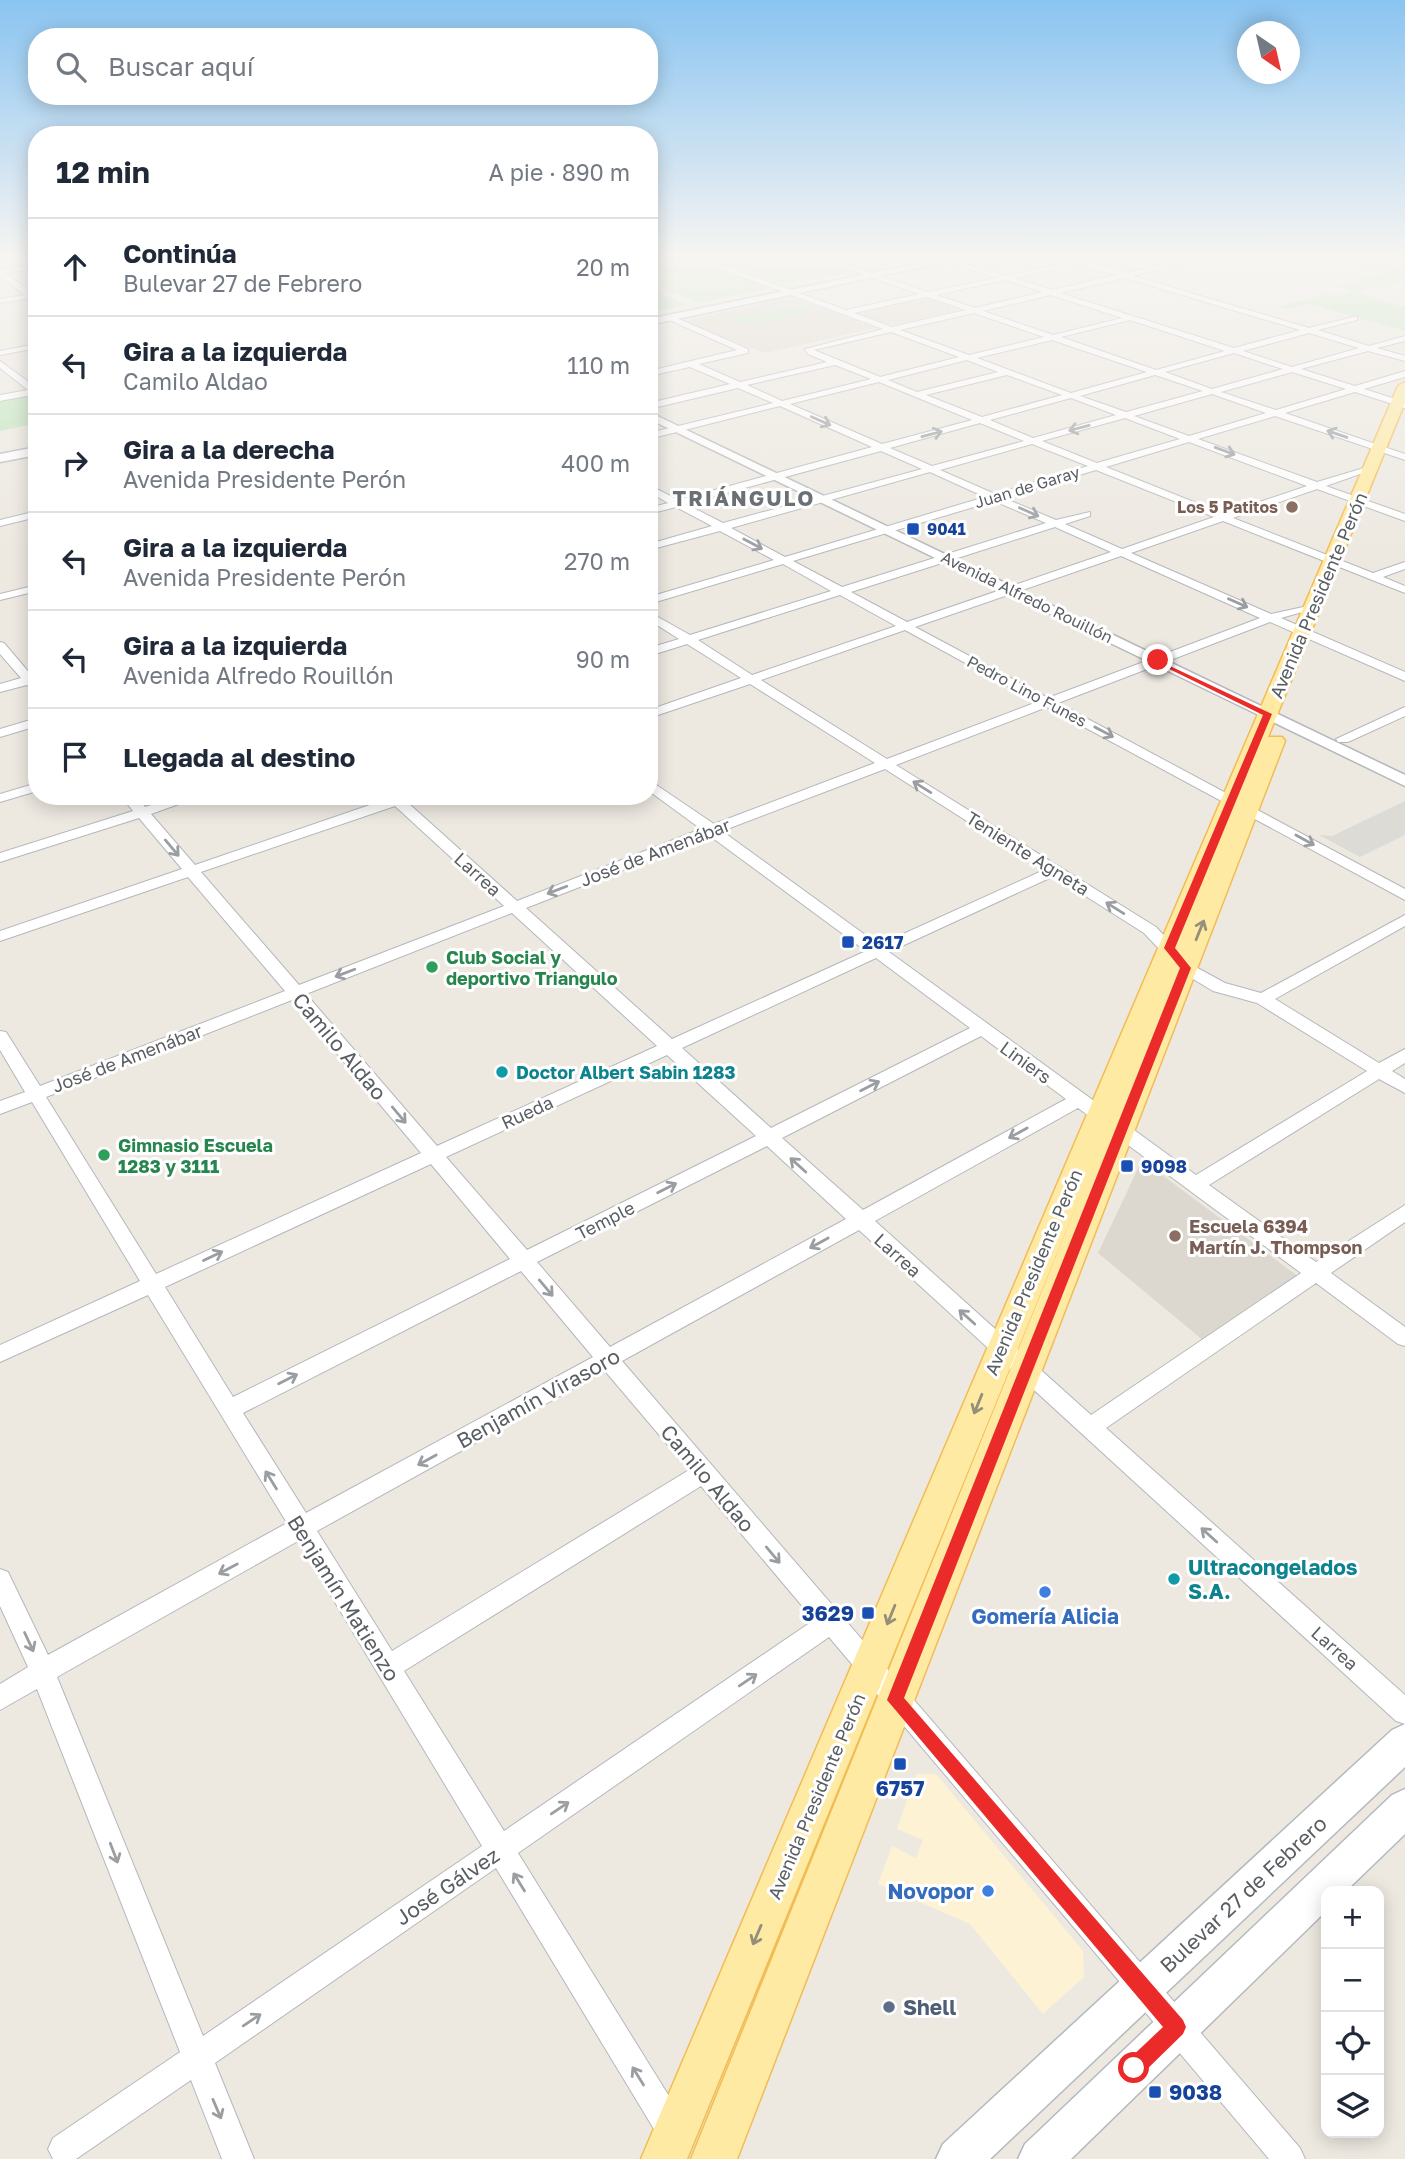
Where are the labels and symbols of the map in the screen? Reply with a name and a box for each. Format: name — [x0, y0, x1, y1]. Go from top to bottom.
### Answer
north arrow — [1237, 21, 1300, 84]
one-way arrow — [810, 415, 831, 428]
one-way arrow — [1069, 422, 1091, 435]
one-way arrow — [920, 427, 943, 440]
one-way arrow — [1326, 427, 1348, 439]
one-way arrow — [1214, 446, 1236, 459]
street label: Juan de Garay — [972, 462, 1082, 512]
district label: TRIÁNGULO — [673, 485, 815, 511]
street label: Avenida Presidente Perón — [1265, 489, 1371, 701]
place label: Los 5 Patitos — [1177, 497, 1278, 517]
marker: Los 5 Patitos — [1284, 499, 1300, 515]
one-way arrow — [1018, 506, 1040, 519]
place label: 9041 — [927, 519, 966, 539]
marker: 9041 — [905, 521, 921, 537]
one-way arrow — [742, 537, 762, 551]
street label: Avenida Alfredo Rouillón — [938, 547, 1116, 647]
one-way arrow — [1227, 598, 1248, 611]
route end — [1142, 644, 1173, 675]
street label: Pedro Lino Funes — [964, 651, 1090, 731]
one-way arrow — [1093, 726, 1114, 739]
one-way arrow — [913, 779, 932, 794]
street label: Teniente Agneta — [962, 806, 1094, 900]
street label: José de Amenábar — [577, 813, 733, 891]
one-way arrow — [1294, 833, 1314, 847]
one-way arrow — [164, 839, 180, 857]
street label: Larrea — [450, 847, 506, 901]
one-way arrow — [546, 885, 568, 898]
one-way arrow — [1106, 900, 1125, 915]
one-way arrow — [1195, 920, 1208, 942]
place label: 2617 — [862, 931, 904, 953]
marker: 2617 — [840, 934, 856, 950]
place label: Club Social y deportivo Triangulo — [446, 946, 618, 989]
marker: Club Social y deportivo Triangulo — [424, 959, 440, 975]
one-way arrow — [334, 968, 356, 981]
street label: Camilo Aldao — [288, 987, 392, 1105]
street label: José de Amenábar — [49, 1019, 205, 1097]
street label: Liniers — [996, 1036, 1056, 1088]
place label: Doctor Albert Sabin 1283 — [516, 1061, 736, 1083]
marker: Doctor Albert Sabin 1283 — [494, 1064, 510, 1080]
one-way arrow — [859, 1079, 880, 1092]
street label: Rueda — [498, 1091, 556, 1133]
one-way arrow — [391, 1106, 407, 1124]
one-way arrow — [1009, 1126, 1029, 1140]
place label: Gimnasio Escuela 1283 y 3111 — [118, 1134, 273, 1177]
marker: Gimnasio Escuela 1283 y 3111 — [96, 1147, 112, 1163]
place label: 9098 — [1141, 1155, 1187, 1177]
one-way arrow — [790, 1156, 807, 1173]
marker: 9098 — [1119, 1158, 1135, 1174]
street label: Avenida Presidente Perón — [980, 1166, 1086, 1378]
one-way arrow — [656, 1181, 676, 1195]
street label: Temple — [572, 1196, 638, 1244]
place label: Escuela 6394 Martín J. Thompson — [1189, 1215, 1363, 1258]
street label: Larrea — [870, 1228, 926, 1282]
marker: Escuela 6394 Martín J. Thompson — [1167, 1228, 1183, 1244]
one-way arrow — [809, 1237, 830, 1250]
one-way arrow — [201, 1249, 223, 1262]
one-way arrow — [538, 1279, 554, 1297]
one-way arrow — [958, 1309, 976, 1325]
street label: Benjamín Virasoro — [452, 1342, 624, 1454]
one-way arrow — [278, 1372, 298, 1386]
one-way arrow — [971, 1393, 984, 1415]
street label: Camilo Aldao — [656, 1419, 760, 1537]
one-way arrow — [417, 1454, 438, 1467]
one-way arrow — [263, 1471, 277, 1491]
street label: Benjamín Matienzo — [282, 1510, 406, 1686]
one-way arrow — [1201, 1526, 1218, 1543]
one-way arrow — [765, 1546, 781, 1564]
place label: Ultracongelados S.A. — [1188, 1554, 1358, 1604]
one-way arrow — [218, 1562, 238, 1576]
marker: Ultracongelados S.A. — [1166, 1571, 1182, 1587]
marker: Gomería Alicia — [1037, 1584, 1053, 1600]
place label: 3629 — [802, 1600, 854, 1626]
one-way arrow — [884, 1603, 897, 1625]
place label: Gomería Alicia — [971, 1603, 1119, 1629]
marker: 3629 — [860, 1605, 876, 1621]
street label: Larrea — [1307, 1621, 1363, 1675]
one-way arrow — [23, 1631, 36, 1652]
one-way arrow — [738, 1673, 757, 1687]
street label: Avenida Presidente Perón — [763, 1690, 869, 1902]
marker: 6757 — [892, 1756, 908, 1772]
place label: 6757 — [875, 1775, 925, 1801]
one-way arrow — [550, 1801, 569, 1815]
street label: Bulevar 27 de Febrero — [1154, 1810, 1332, 1978]
one-way arrow — [109, 1841, 122, 1863]
street label: José Gálvez — [390, 1842, 504, 1930]
one-way arrow — [511, 1873, 525, 1893]
place label: Novopor — [887, 1878, 974, 1904]
marker: Novopor — [980, 1883, 996, 1899]
one-way arrow — [750, 1923, 763, 1945]
place label: Shell — [903, 1994, 956, 2020]
marker: Shell — [881, 1999, 897, 2015]
one-way arrow — [241, 2013, 261, 2027]
route start — [1118, 2052, 1149, 2083]
one-way arrow — [631, 2066, 645, 2086]
place label: 9038 — [1169, 2079, 1222, 2105]
marker: 9038 — [1147, 2084, 1163, 2100]
one-way arrow — [211, 2098, 224, 2120]

